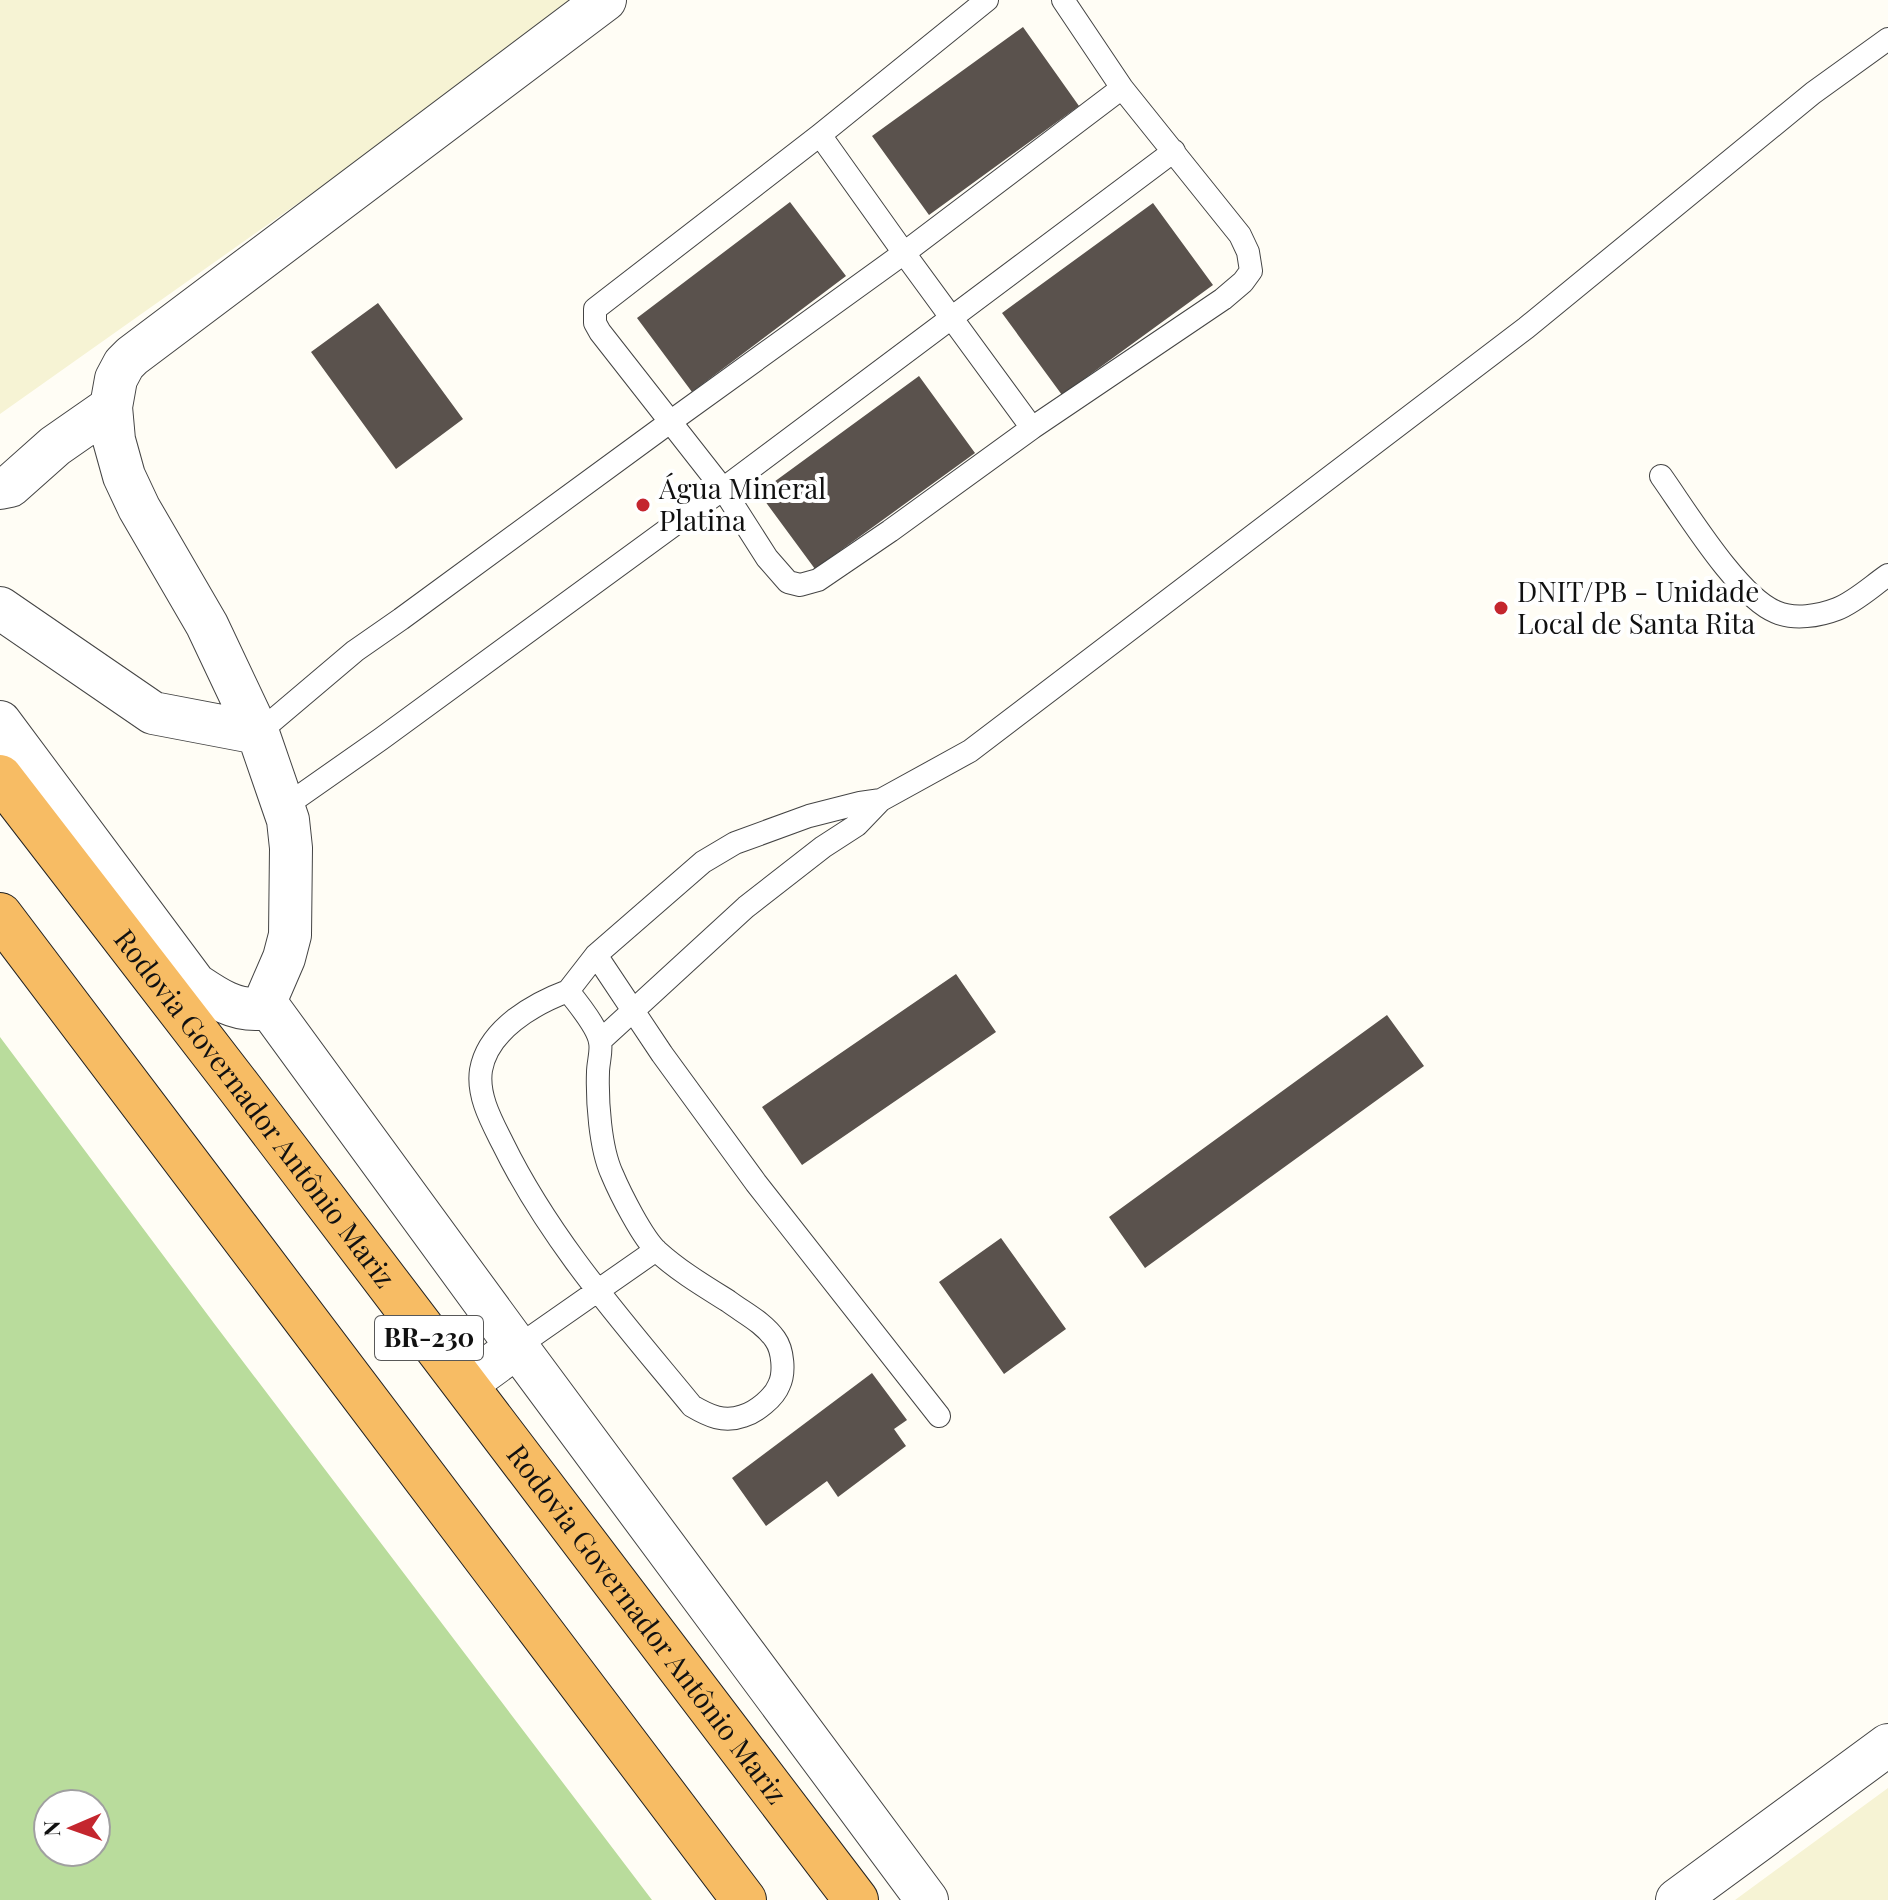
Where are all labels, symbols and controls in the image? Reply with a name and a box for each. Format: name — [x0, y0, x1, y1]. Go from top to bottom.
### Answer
place label: Água Mineral Platina — [658, 469, 826, 538]
marker: Água Mineral Platina — [634, 496, 652, 514]
place label: DNIT/PB - Unidade Local de Santa Rita — [1517, 572, 1759, 641]
marker: DNIT/PB - Unidade Local de Santa Rita — [1492, 599, 1510, 617]
street label: Rodovia Governador Antônio Mariz — [107, 921, 405, 1294]
road number: BR-230 — [375, 1316, 483, 1360]
street label: Rodovia Governador Antônio Mariz — [500, 1436, 796, 1811]
north arrow — [32, 1788, 112, 1868]
text: N — [36, 1820, 66, 1837]

